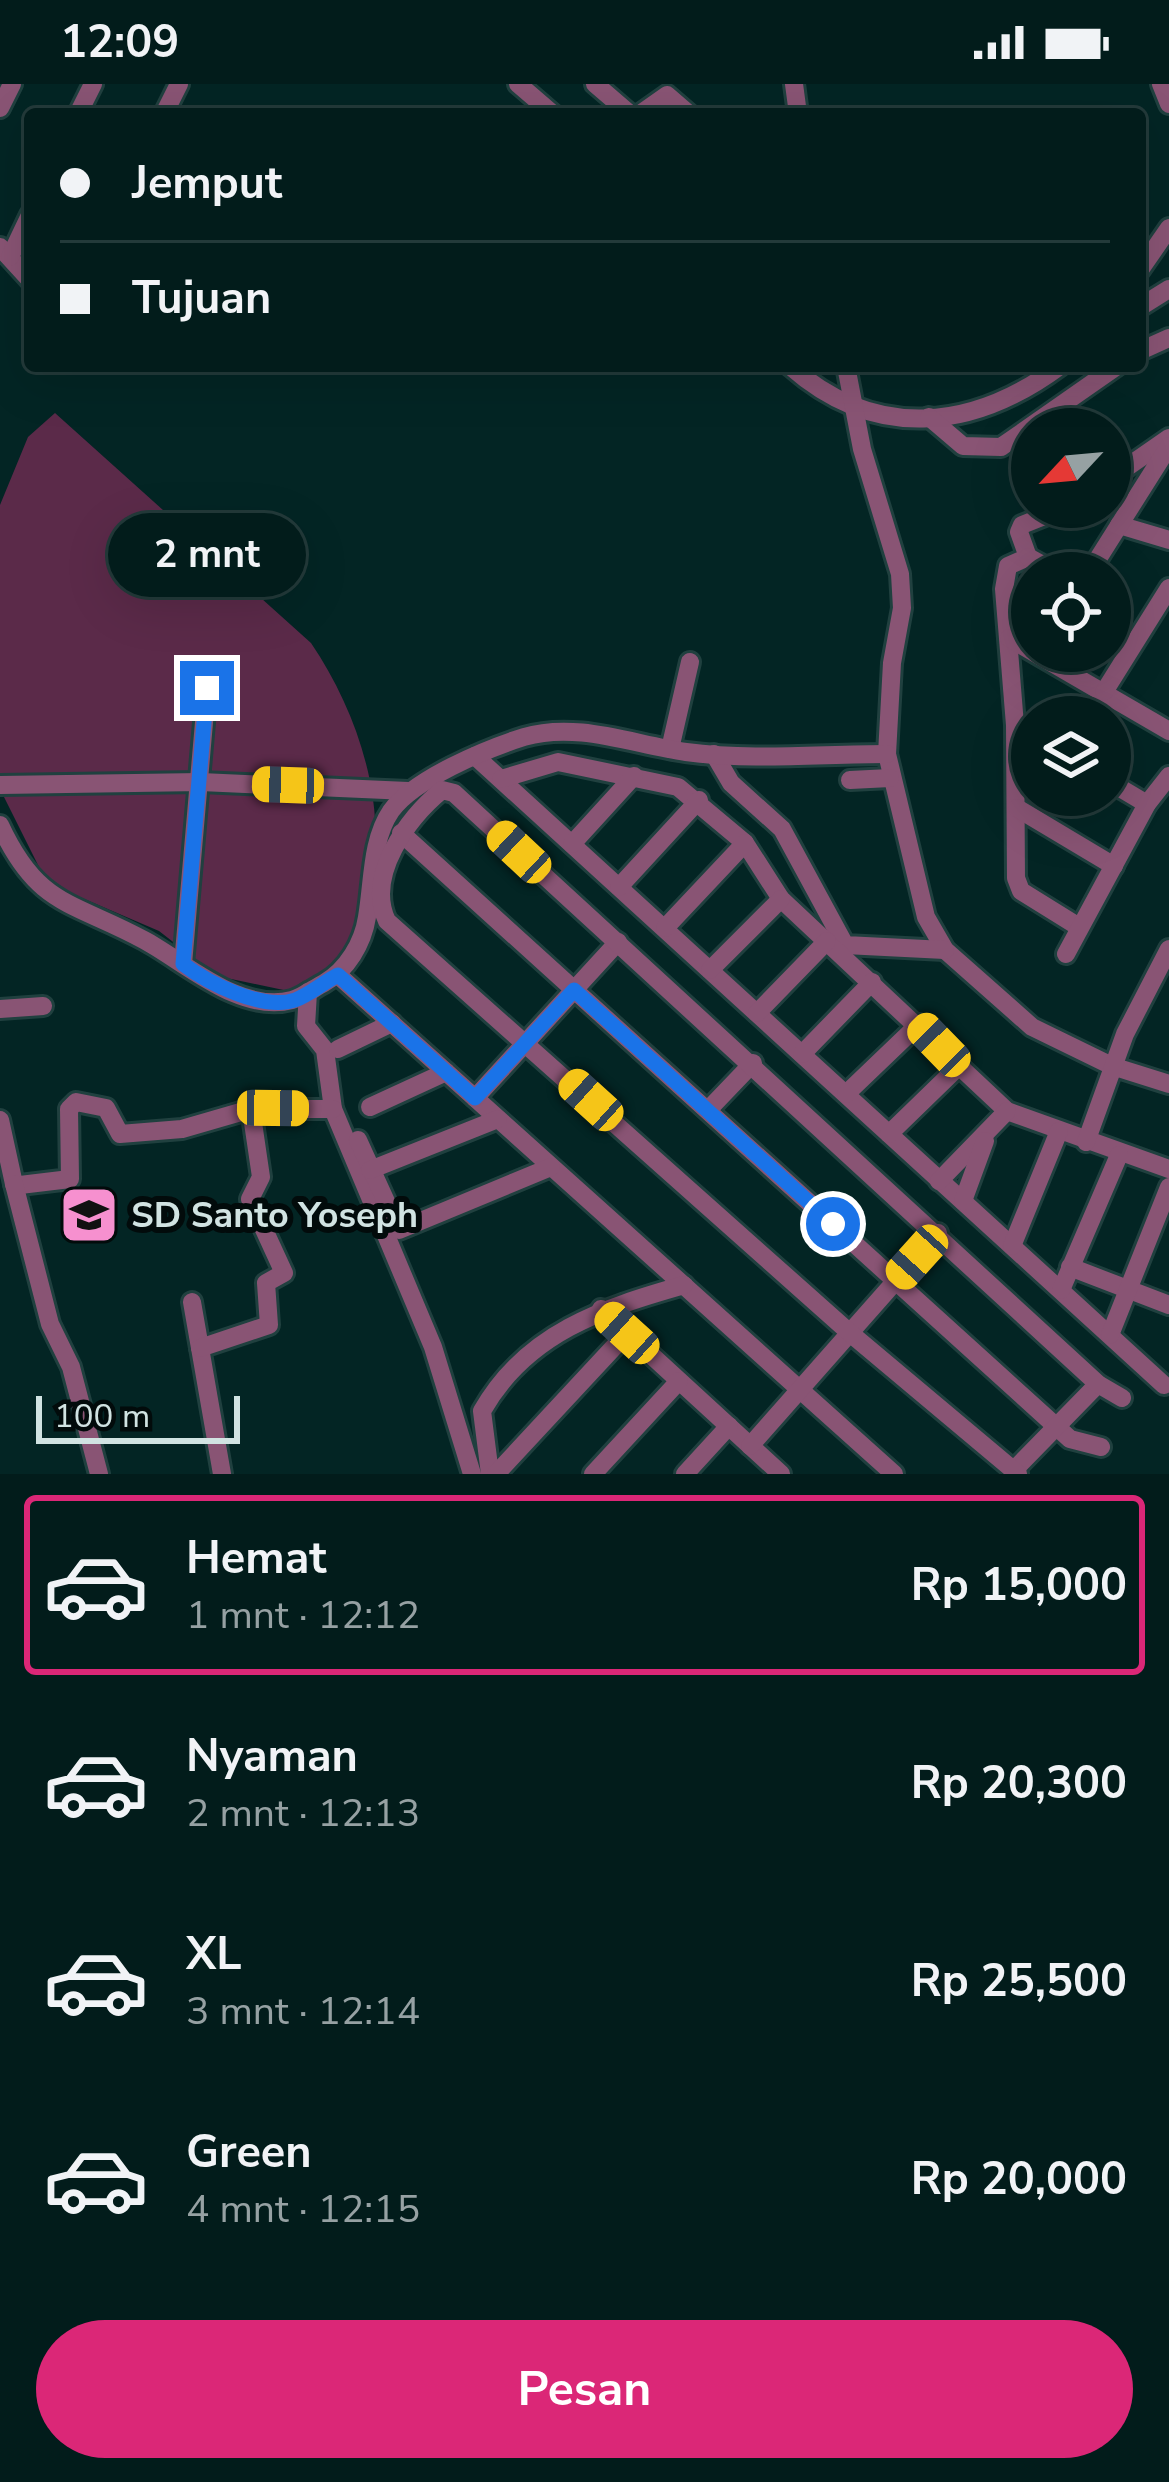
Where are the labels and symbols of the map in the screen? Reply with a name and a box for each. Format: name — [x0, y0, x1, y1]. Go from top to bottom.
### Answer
north arrow — [1011, 408, 1131, 528]
callout: 2 mnt — [108, 514, 306, 598]
route end — [180, 661, 234, 715]
car — [251, 766, 325, 804]
car — [480, 814, 558, 890]
car — [901, 1007, 977, 1083]
car — [552, 1063, 630, 1137]
car — [237, 1089, 309, 1127]
school or university icon: SD Santo Yoseph — [58, 1184, 120, 1246]
place label: SD Santo Yoseph — [131, 1191, 418, 1240]
route start — [806, 1197, 860, 1251]
car — [880, 1218, 954, 1296]
car — [588, 1296, 666, 1370]
scale bar — [36, 1390, 240, 1443]

